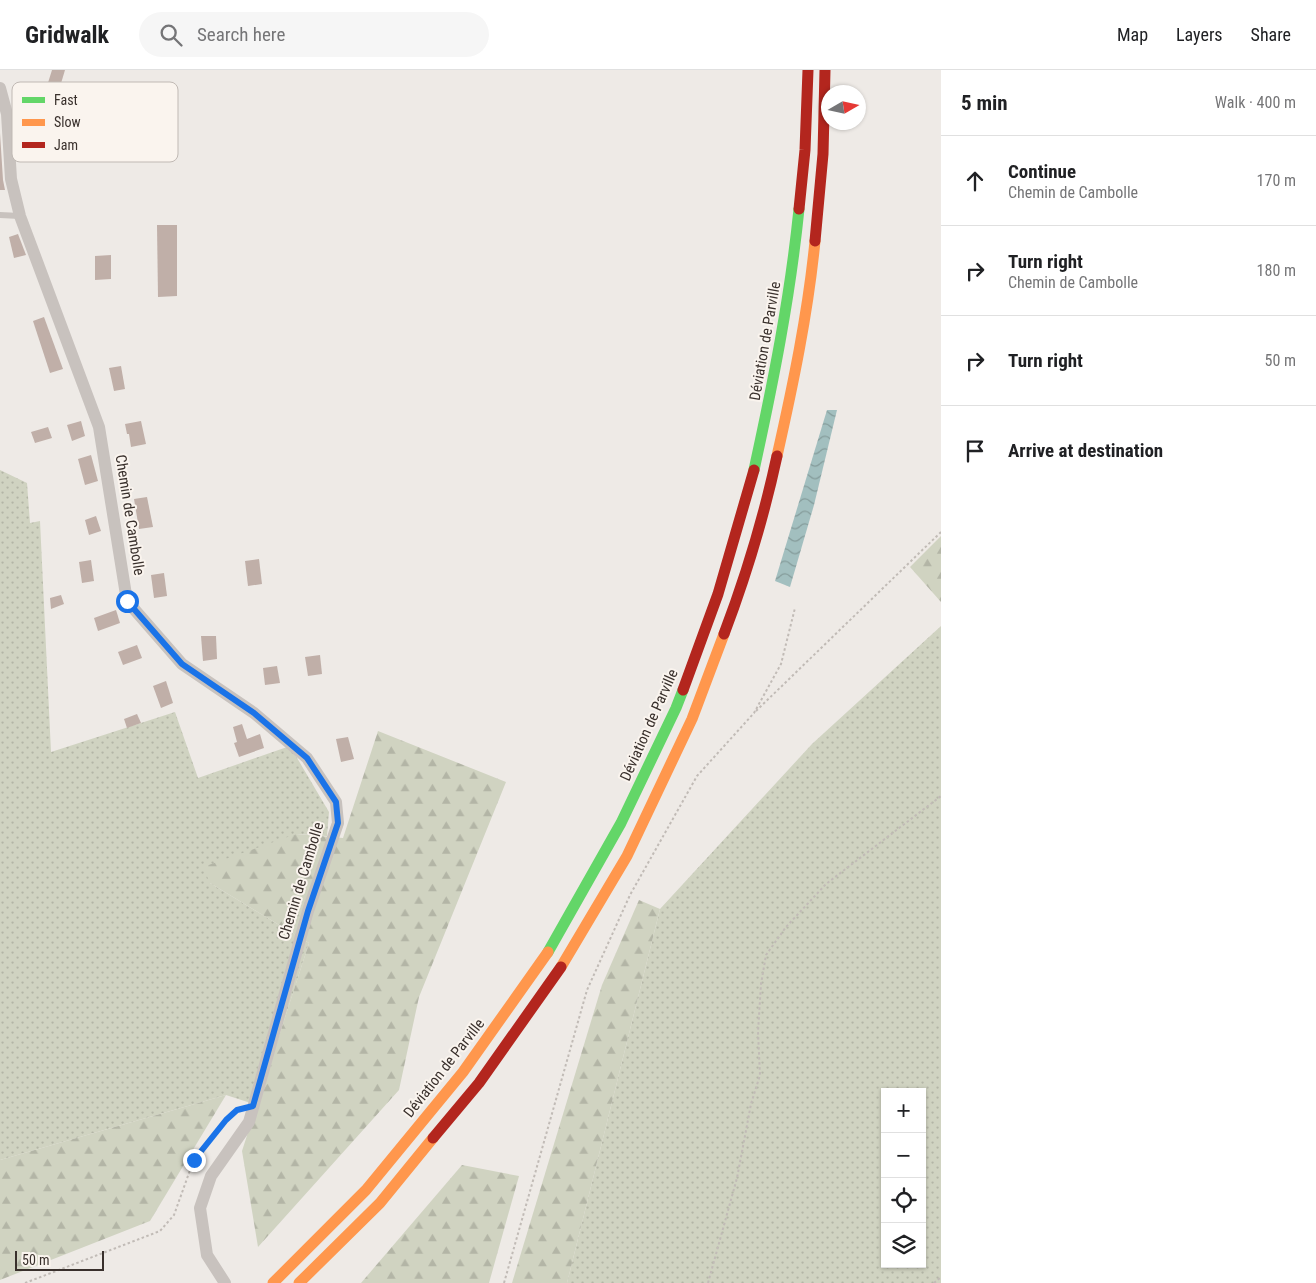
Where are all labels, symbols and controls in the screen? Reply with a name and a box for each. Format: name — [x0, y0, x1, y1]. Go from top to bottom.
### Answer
search box — [139, 12, 489, 57]
text: Gridwalk — [25, 21, 109, 49]
icon: search — [157, 21, 185, 49]
text: Search here — [197, 23, 285, 46]
text: Map — [1117, 24, 1148, 45]
text: Layers — [1176, 24, 1223, 45]
text: Share — [1251, 24, 1291, 45]
legend — [12, 82, 178, 162]
north arrow — [821, 85, 866, 130]
text: 5 min — [961, 91, 1008, 115]
text: Fast — [54, 92, 78, 108]
text: Walk · 400 m — [1215, 93, 1296, 112]
text: Slow — [54, 114, 81, 130]
text: Jam — [54, 137, 78, 153]
text: Continue — [1008, 160, 1076, 183]
icon: ahead — [961, 167, 989, 195]
text: 170 m — [1257, 171, 1296, 190]
text: Chemin de Cambolle — [1008, 183, 1138, 202]
text: Turn right — [1008, 250, 1083, 273]
icon: right — [961, 257, 989, 285]
text: 180 m — [1257, 261, 1296, 280]
text: Chemin de Cambolle — [1008, 273, 1138, 292]
street label: Déviation de Parville — [746, 280, 784, 402]
icon: right — [961, 347, 989, 375]
text: Turn right — [1008, 349, 1083, 372]
text: 50 m — [1264, 351, 1296, 370]
icon: arrive — [961, 437, 989, 465]
text: Arrive at destination — [1008, 439, 1163, 462]
street label: Chemin de Cambolle — [112, 453, 148, 577]
route start — [116, 590, 139, 613]
street label: Déviation de Parville — [616, 666, 682, 784]
street label: Chemin de Cambolle — [275, 820, 327, 942]
street label: Déviation de Parville — [400, 1015, 488, 1121]
map controls — [881, 1088, 926, 1268]
button: + — [881, 1088, 926, 1133]
button: − — [881, 1133, 926, 1178]
route end — [183, 1149, 206, 1172]
button: locate — [881, 1178, 926, 1223]
button: layers — [881, 1223, 926, 1268]
scale bar — [15, 1248, 104, 1271]
text: 50 m — [22, 1252, 50, 1268]

